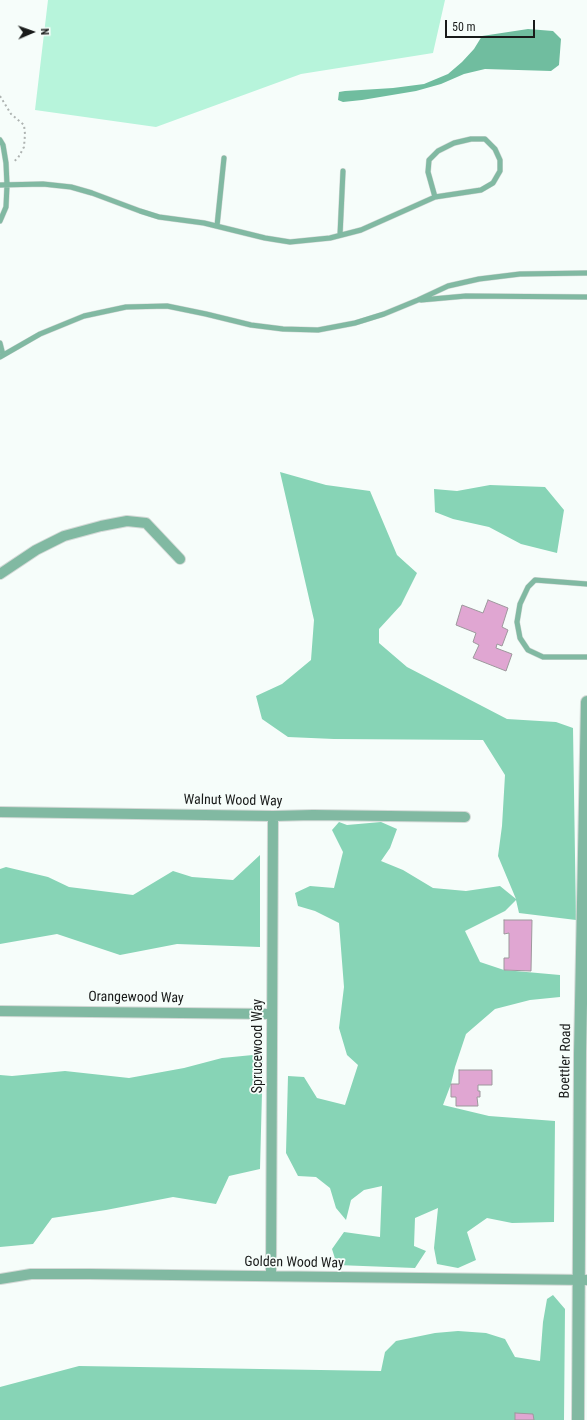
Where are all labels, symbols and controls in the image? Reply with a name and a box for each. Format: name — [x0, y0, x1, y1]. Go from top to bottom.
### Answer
north arrow — [12, 12, 52, 52]
scale bar — [447, 12, 537, 38]
text: 50 m — [452, 20, 476, 34]
text: N — [38, 28, 51, 35]
street label: Walnut Wood Way — [183, 792, 283, 810]
street label: Orangewood Way — [88, 989, 184, 1007]
street label: Sprucewood Way — [250, 999, 266, 1093]
street label: Boettler Road — [557, 1023, 575, 1099]
street label: Golden Wood Way — [244, 1254, 344, 1272]

